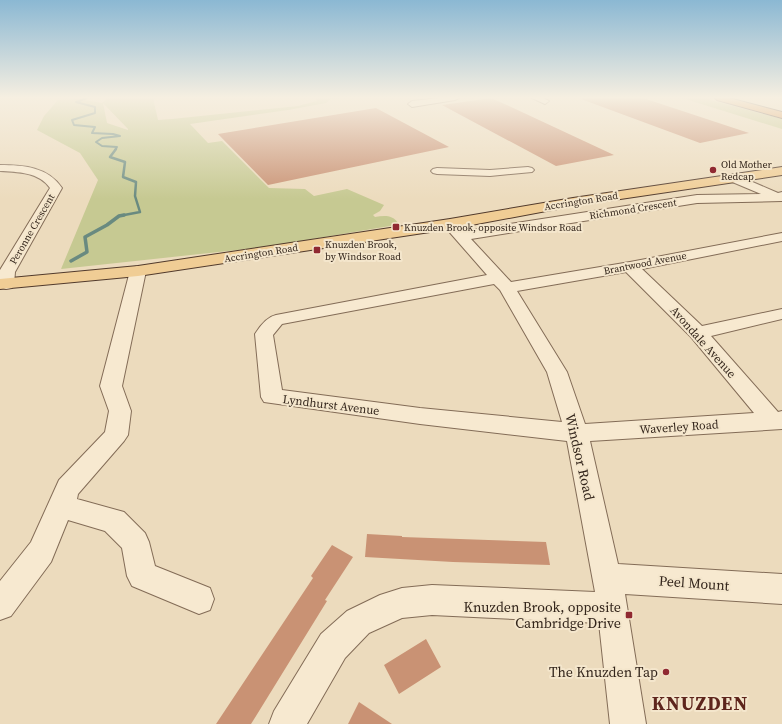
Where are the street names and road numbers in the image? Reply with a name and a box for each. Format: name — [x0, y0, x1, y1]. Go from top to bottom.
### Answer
street label: Accrington Road — [543, 189, 619, 213]
street label: Peronne Crescent — [7, 191, 58, 266]
street label: Richmond Crescent — [589, 196, 678, 222]
street label: Accrington Road — [223, 241, 299, 265]
street label: Brantwood Avenue — [603, 249, 687, 277]
street label: Avondale Avenue — [666, 303, 740, 381]
street label: Lyndhurst Avenue — [282, 391, 380, 419]
street label: Windsor Road — [560, 412, 600, 502]
street label: Waverley Road — [639, 416, 719, 438]
street label: Peel Mount — [658, 571, 730, 595]

